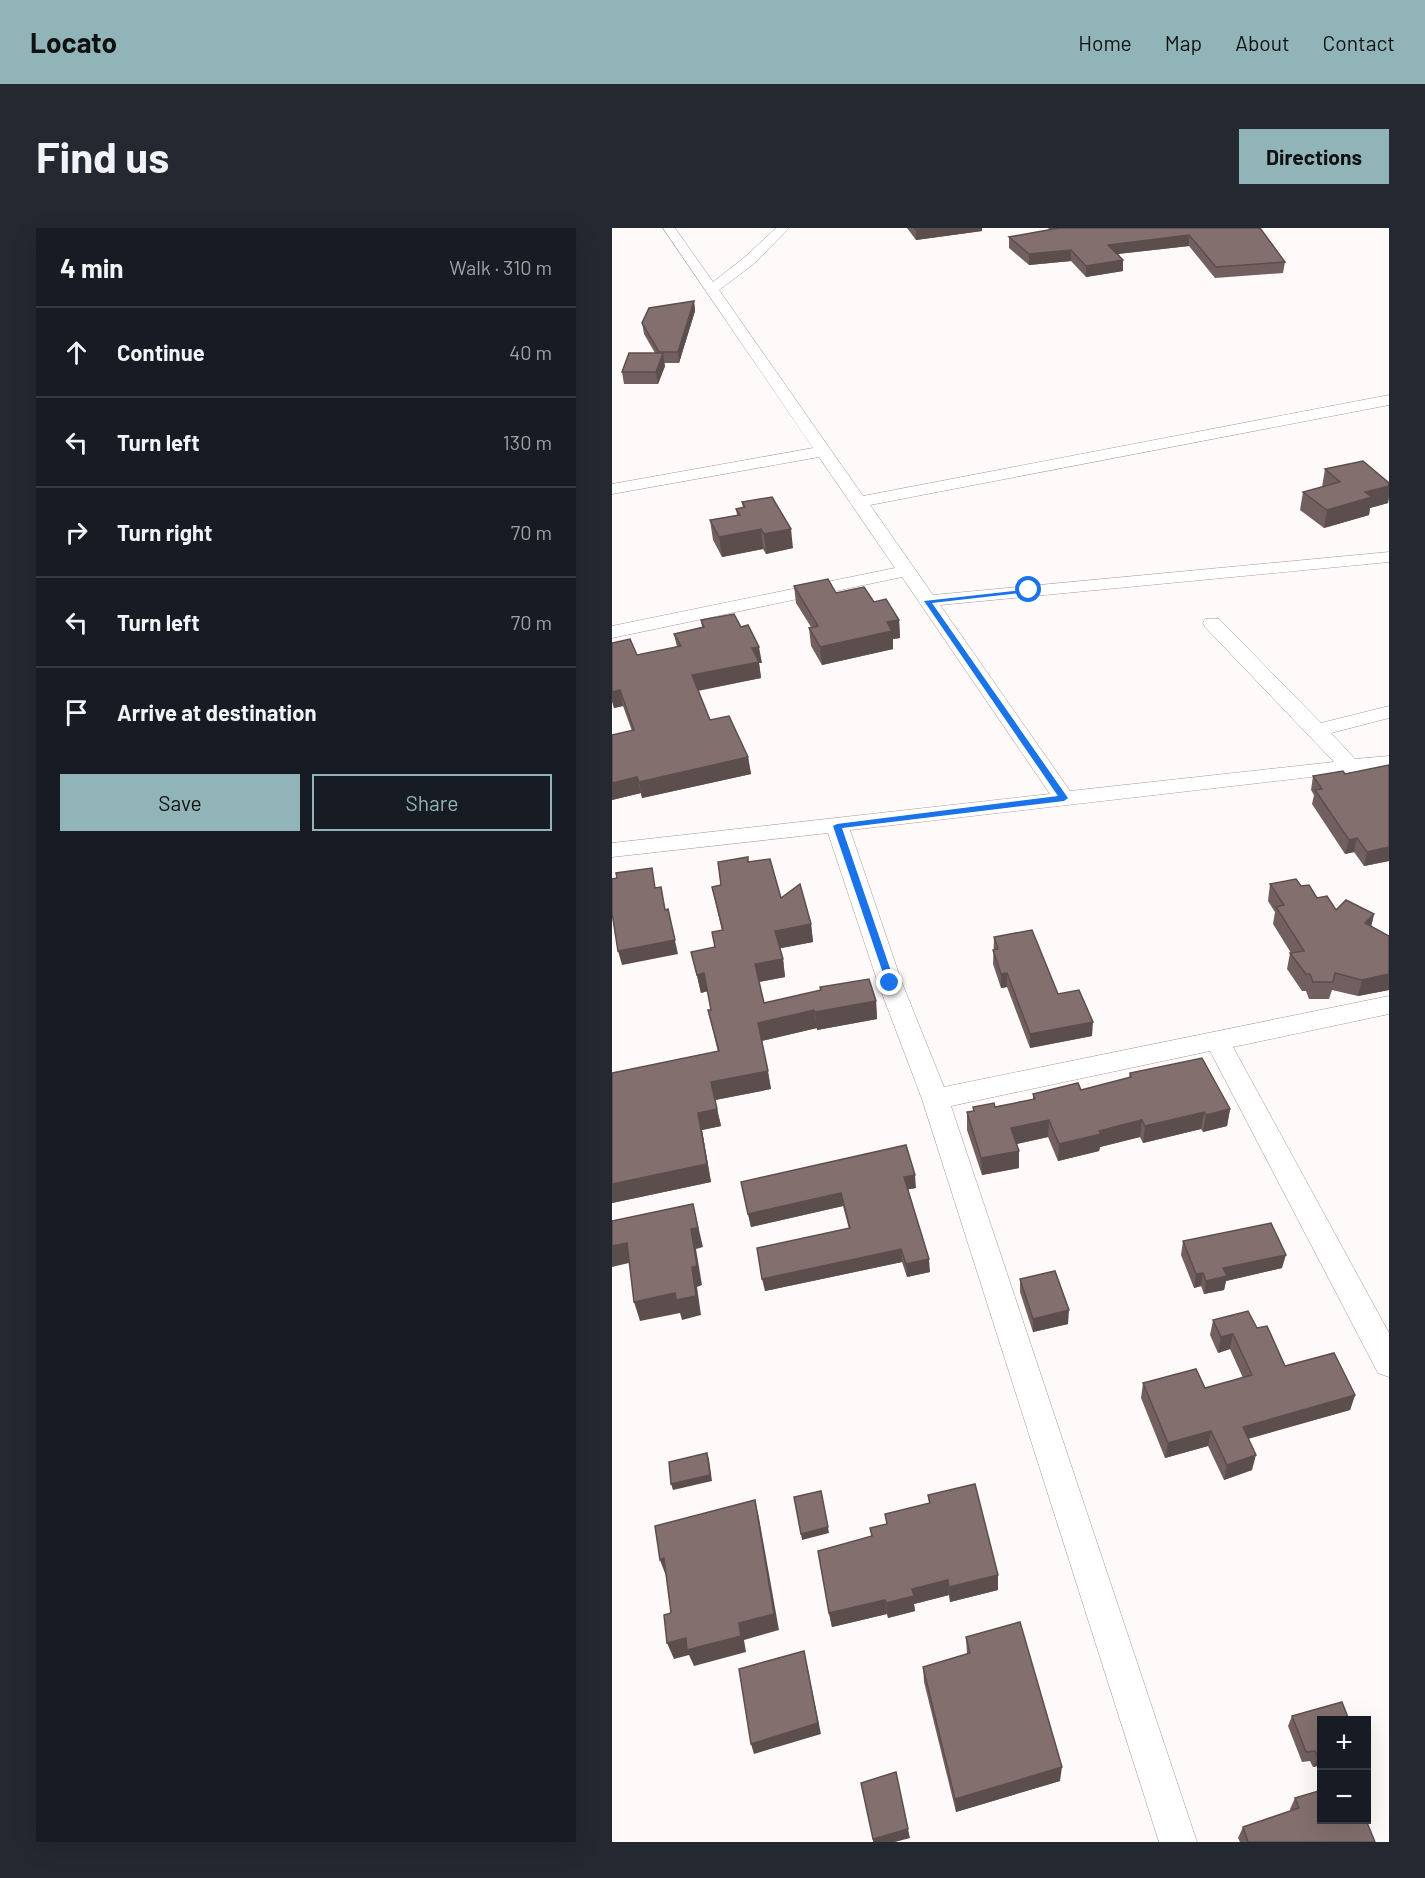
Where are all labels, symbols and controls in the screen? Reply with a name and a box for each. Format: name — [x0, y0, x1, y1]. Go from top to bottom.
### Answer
text: Locato — [30, 25, 117, 59]
text: Home — [1078, 30, 1132, 55]
text: Map — [1165, 30, 1202, 55]
text: About — [1235, 30, 1290, 55]
text: Contact — [1323, 30, 1395, 55]
button: Directions — [1239, 129, 1389, 184]
text: Find us — [36, 131, 169, 181]
text: 4 min — [60, 252, 124, 283]
text: Walk · 310 m — [449, 255, 552, 279]
icon: ahead — [60, 336, 93, 369]
text: Continue — [117, 339, 205, 365]
text: 40 m — [509, 340, 552, 364]
icon: left — [60, 426, 93, 459]
text: Turn left — [117, 429, 200, 455]
text: 130 m — [503, 430, 552, 454]
icon: right — [60, 516, 93, 549]
text: Turn right — [117, 519, 212, 545]
text: 70 m — [511, 520, 552, 544]
route start — [1015, 576, 1041, 602]
icon: left — [60, 606, 93, 639]
text: Turn left — [117, 609, 200, 635]
text: 70 m — [511, 610, 552, 634]
icon: arrive — [60, 696, 93, 729]
text: Arrive at destination — [117, 699, 316, 725]
button: Save — [60, 774, 300, 831]
button: Share — [312, 774, 552, 831]
route end — [876, 969, 902, 995]
map controls — [1317, 1716, 1371, 1824]
button: + — [1317, 1716, 1371, 1770]
button: − — [1317, 1770, 1371, 1824]

